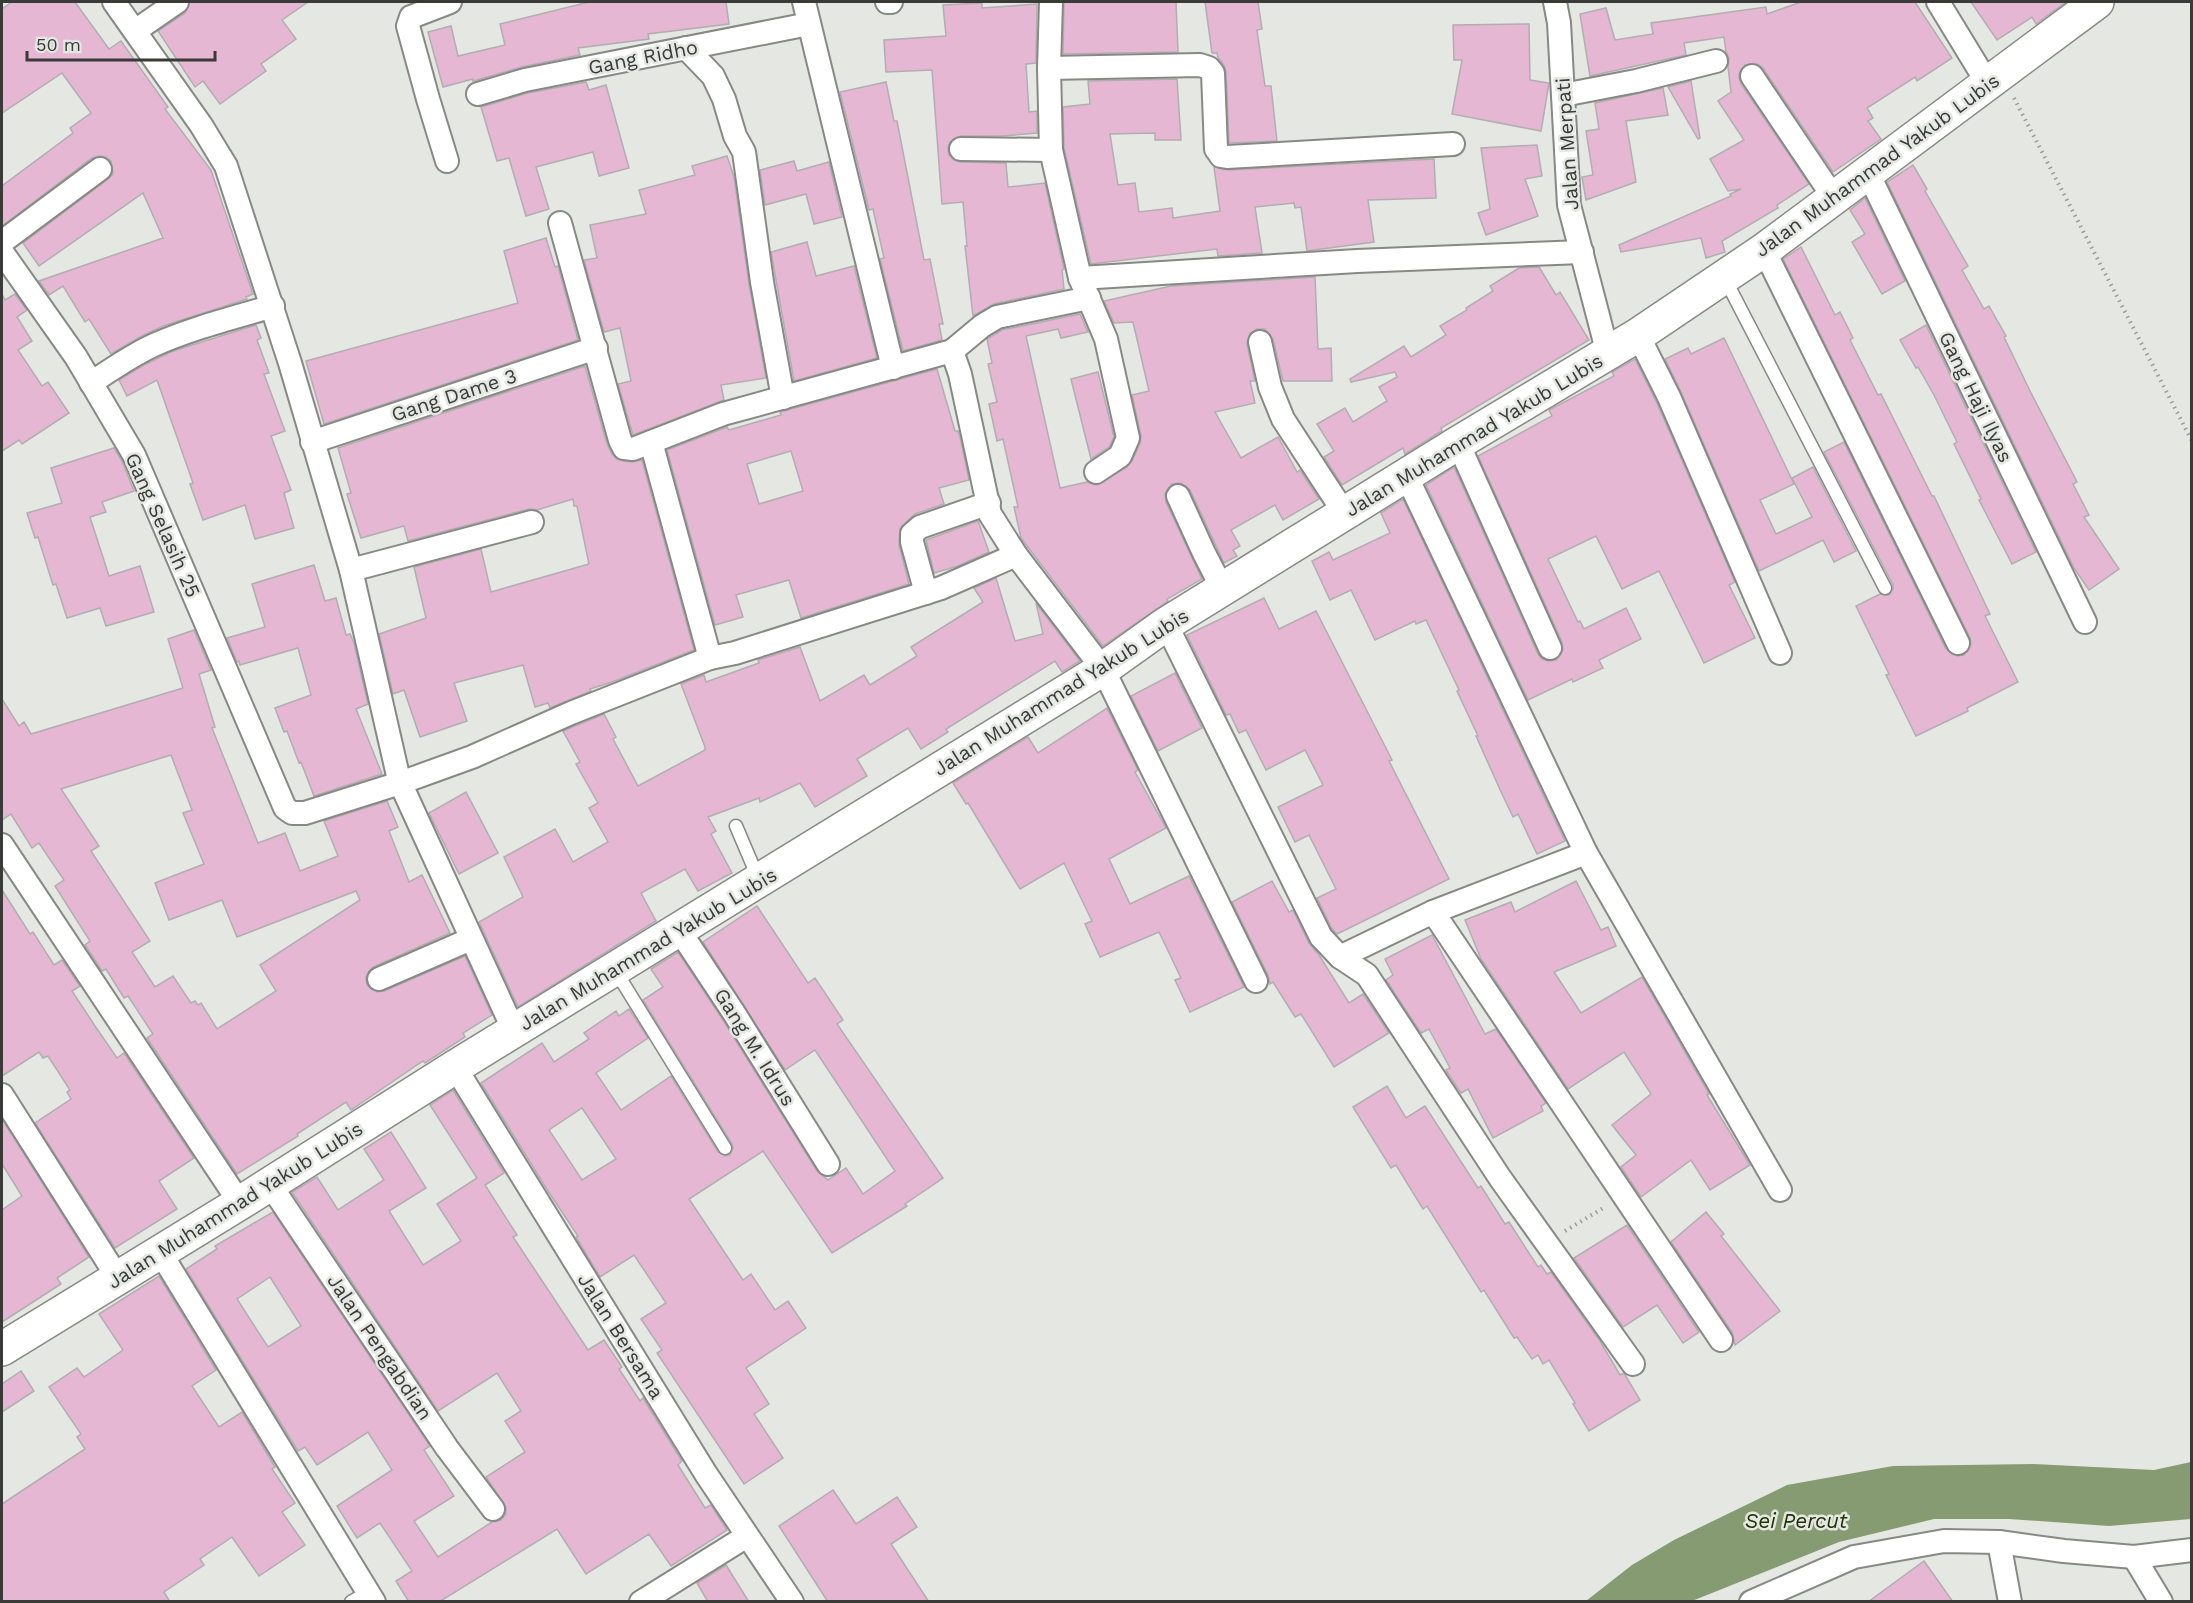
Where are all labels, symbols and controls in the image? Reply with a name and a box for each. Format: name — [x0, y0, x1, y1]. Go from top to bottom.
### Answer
scale bar — [27, 24, 214, 62]
text: 50 m — [36, 34, 81, 55]
street label: Gang Ridho — [586, 35, 700, 79]
street label: Jalan Muhammad Yakub Lubis — [1750, 68, 2004, 262]
street label: Jalan Merpati — [1550, 77, 1584, 211]
street label: Gang Haji Ilyas — [1934, 328, 2018, 466]
street label: Jalan Muhammad Yakub Lubis — [1341, 348, 1607, 522]
street label: Gang Dame 3 — [388, 363, 520, 427]
street label: Gang Selasih 25 — [120, 449, 206, 601]
street label: Jalan Muhammad Yakub Lubis — [929, 603, 1193, 781]
street label: Jalan Muhammad Yakub Lubis — [515, 862, 781, 1036]
street label: Gang M. Idrus — [709, 984, 801, 1110]
street label: Jalan Muhammad Yakub Lubis — [103, 1116, 367, 1294]
street label: Jalan Pengabdian — [322, 1269, 438, 1425]
street label: Jalan Bersama — [573, 1269, 669, 1403]
water label: Sei Percut — [1745, 1508, 1848, 1533]

